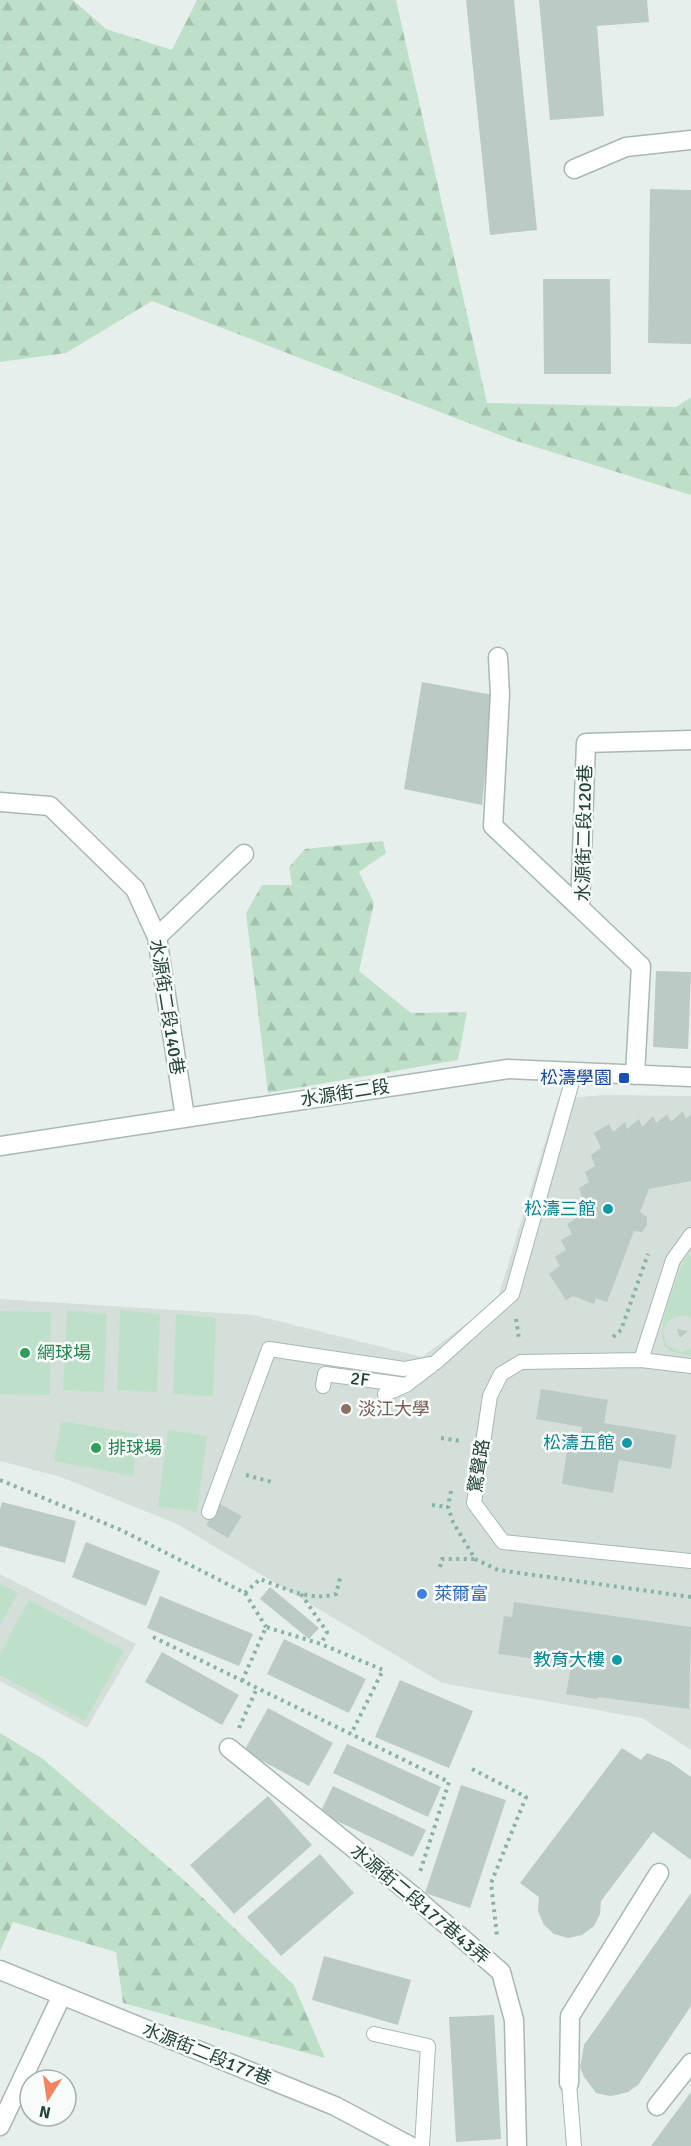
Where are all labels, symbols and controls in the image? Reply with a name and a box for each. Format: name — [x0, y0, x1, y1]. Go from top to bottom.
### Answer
street label: 水源街二段120巷 — [572, 764, 596, 902]
street label: 水源街二段140巷 — [145, 938, 189, 1076]
place label: 松濤學園 — [540, 1067, 612, 1089]
marker: 松濤學園 — [617, 1071, 631, 1085]
street label: 水源街二段 — [299, 1075, 391, 1111]
place label: 松濤三館 — [524, 1198, 596, 1220]
marker: 松濤三館 — [601, 1202, 615, 1216]
place label: 網球場 — [37, 1342, 91, 1364]
marker: 網球場 — [18, 1346, 32, 1360]
street label: 2F — [349, 1367, 371, 1391]
place label: 淡江大學 — [358, 1398, 430, 1420]
marker: 淡江大學 — [339, 1402, 353, 1416]
place label: 松濤五館 — [543, 1432, 615, 1454]
marker: 松濤五館 — [620, 1436, 634, 1450]
place label: 排球場 — [108, 1437, 162, 1459]
street label: 驚聲路 — [464, 1438, 494, 1494]
marker: 排球場 — [89, 1441, 103, 1455]
place label: 萊爾富 — [434, 1583, 488, 1605]
marker: 萊爾富 — [415, 1587, 429, 1601]
place label: 教育大樓 — [533, 1649, 605, 1671]
marker: 教育大樓 — [610, 1653, 624, 1667]
street label: 水源街二段177巷43弄 — [346, 1839, 494, 1969]
street label: 水源街二段177巷 — [139, 2018, 275, 2090]
north arrow — [18, 2068, 78, 2128]
text: N — [38, 2101, 53, 2123]

